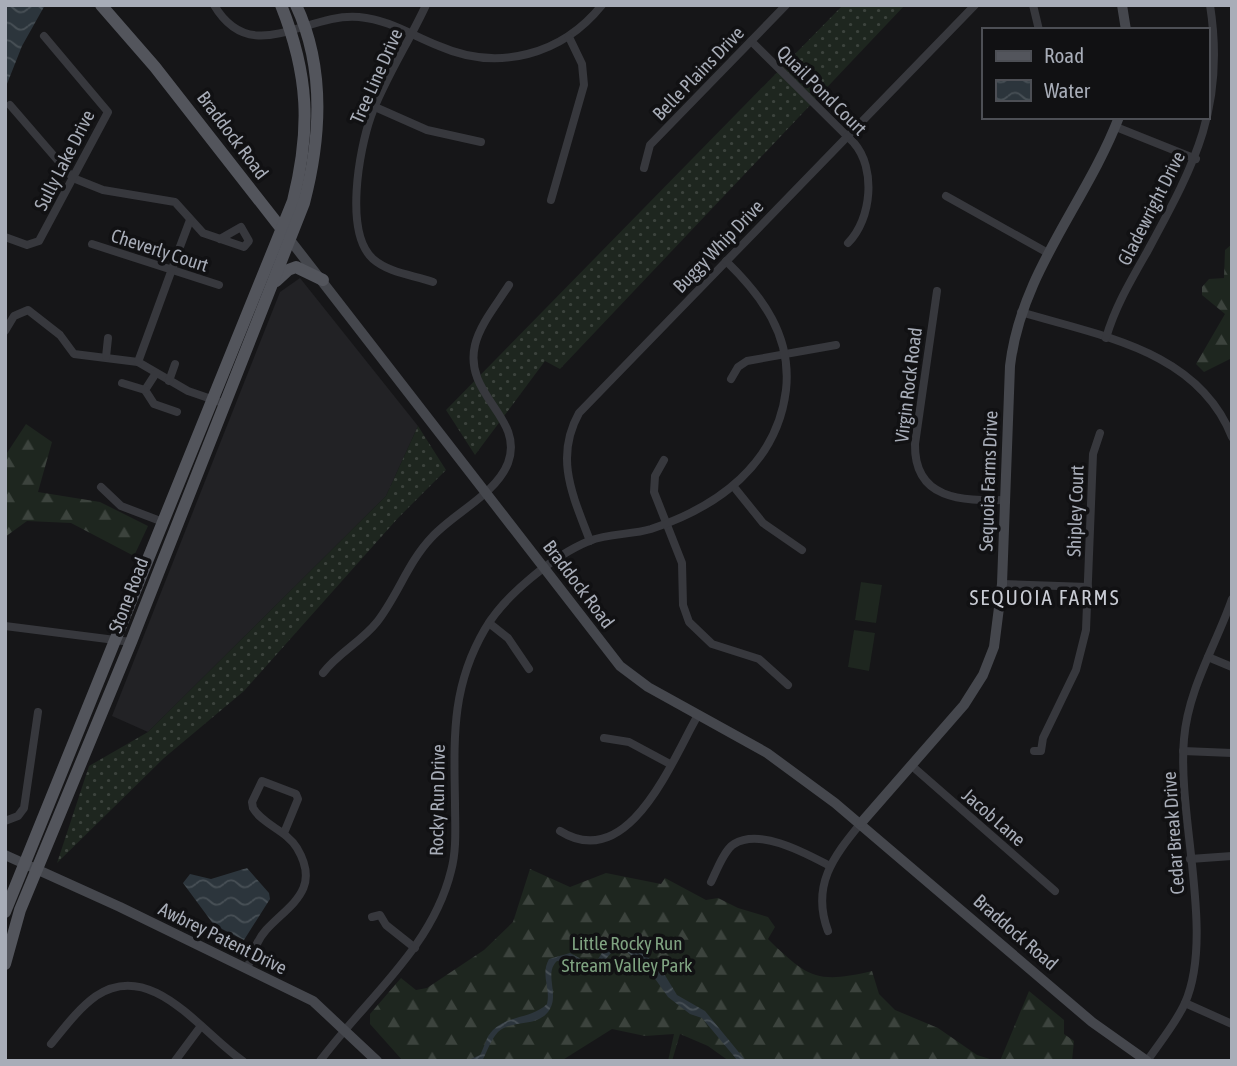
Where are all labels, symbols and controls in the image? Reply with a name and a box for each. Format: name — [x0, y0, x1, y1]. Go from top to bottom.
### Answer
street label: Belle Plains Drive — [648, 22, 748, 124]
street label: Tree Line Drive — [345, 25, 407, 127]
legend — [982, 28, 1209, 119]
street label: Quail Pond Court — [773, 41, 871, 139]
text: Road — [1044, 43, 1084, 67]
text: Water — [1044, 78, 1091, 102]
street label: Braddock Road — [193, 87, 273, 183]
street label: Sully Lake Drive — [29, 106, 99, 214]
street label: Gladewright Drive — [1113, 147, 1189, 269]
street label: Buggy Whip Drive — [668, 195, 768, 297]
street label: Cheverly Court — [109, 224, 211, 276]
street label: Virgin Rock Road — [890, 326, 926, 444]
street label: Sequoia Farms Drive — [975, 410, 1001, 552]
street label: Shipley Court — [1062, 465, 1088, 557]
street label: Braddock Road — [539, 536, 619, 632]
street label: Stone Road — [104, 554, 152, 636]
district label: SEQUOIA FARMS — [970, 585, 1120, 609]
street label: Rocky Run Drive — [425, 744, 449, 856]
street label: Cedar Break Drive — [1158, 771, 1188, 895]
street label: Jacob Lane — [958, 784, 1030, 850]
street label: Braddock Road — [969, 889, 1063, 975]
street label: Awbrey Patent Drive — [155, 897, 291, 979]
park label: Little Rocky Run Stream Valley Park — [562, 932, 693, 976]

